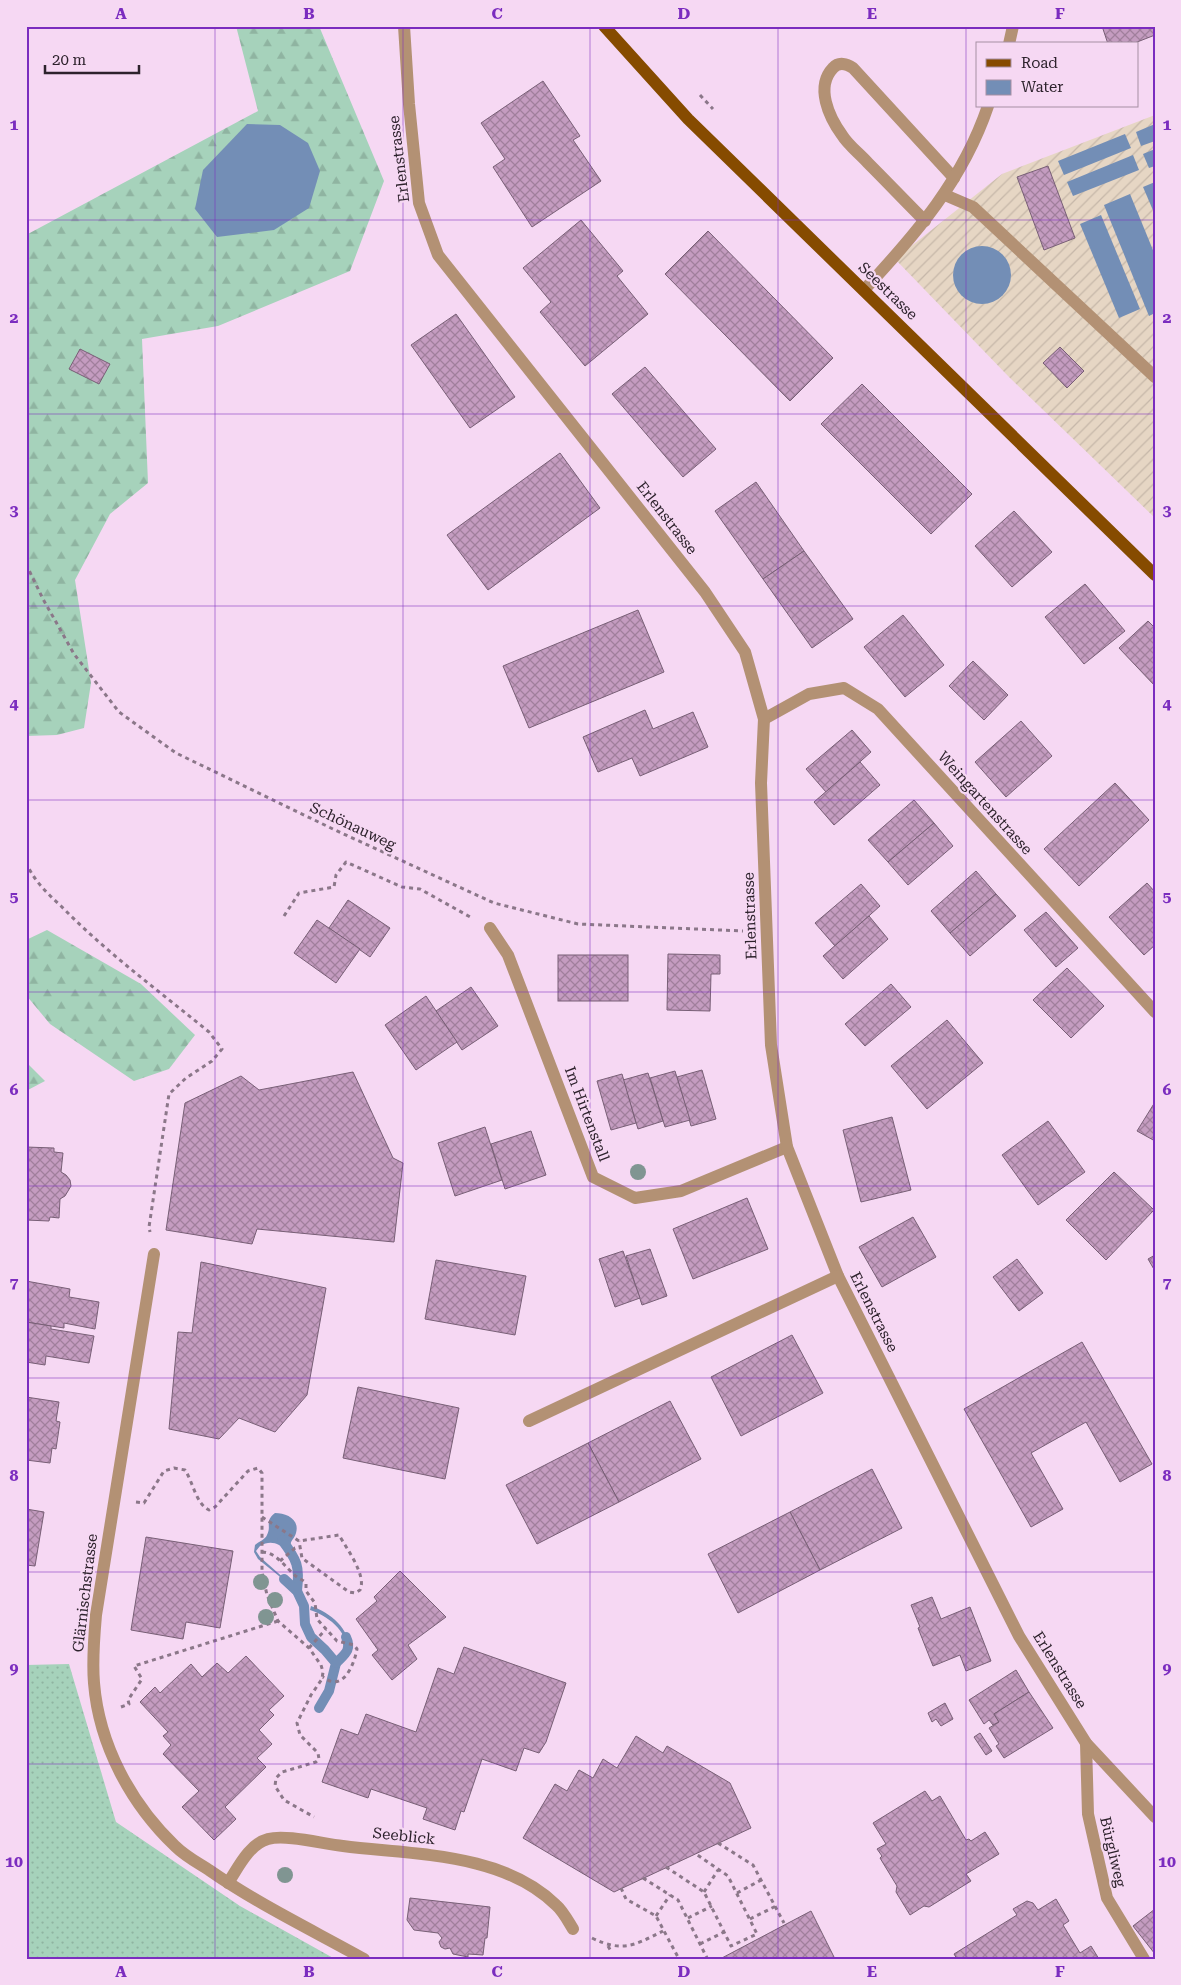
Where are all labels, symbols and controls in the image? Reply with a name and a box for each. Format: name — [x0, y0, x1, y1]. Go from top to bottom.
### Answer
text: A — [115, 4, 127, 23]
text: B — [303, 4, 315, 23]
text: C — [491, 4, 503, 23]
text: D — [678, 4, 691, 23]
text: E — [867, 4, 877, 23]
text: F — [1055, 4, 1065, 23]
scale bar — [45, 42, 139, 74]
legend — [976, 42, 1138, 108]
text: 20 m — [52, 51, 87, 69]
text: Road — [1021, 54, 1058, 72]
text: Water — [1021, 78, 1063, 96]
street label: Erlenstrasse — [385, 114, 413, 204]
text: 1 — [10, 115, 19, 134]
text: 1 — [1163, 115, 1172, 134]
street label: Seestrasse — [855, 258, 921, 324]
text: 2 — [10, 308, 19, 327]
text: 2 — [1163, 308, 1172, 327]
street label: Erlenstrasse — [633, 478, 701, 558]
text: 3 — [10, 501, 19, 520]
text: 3 — [1163, 501, 1172, 520]
text: 4 — [10, 694, 19, 713]
text: 4 — [1163, 694, 1172, 713]
street label: Weingartenstrasse — [934, 748, 1036, 858]
street label: Schönauweg — [307, 798, 399, 854]
street label: Erlenstrasse — [739, 872, 761, 960]
text: 5 — [10, 887, 19, 906]
text: 5 — [1163, 887, 1172, 906]
street label: Im Hirtenstall — [561, 1064, 613, 1164]
text: 6 — [10, 1080, 19, 1099]
text: 6 — [1163, 1080, 1172, 1099]
street label: Erlenstrasse — [846, 1269, 902, 1355]
text: 7 — [10, 1273, 19, 1292]
text: 7 — [1163, 1273, 1172, 1292]
text: 8 — [10, 1466, 19, 1485]
text: 8 — [1163, 1466, 1172, 1485]
street label: Glärnischstrasse — [69, 1533, 101, 1653]
street label: Erlenstrasse — [1029, 1628, 1091, 1712]
text: 9 — [10, 1659, 19, 1678]
text: 9 — [1163, 1659, 1172, 1678]
street label: Bürgliweg — [1096, 1815, 1130, 1890]
street label: Seeblick — [372, 1824, 437, 1848]
text: 10 — [5, 1852, 23, 1871]
text: 10 — [1158, 1852, 1176, 1871]
text: A — [115, 1962, 127, 1981]
text: B — [303, 1962, 315, 1981]
text: C — [491, 1962, 503, 1981]
text: D — [678, 1962, 691, 1981]
text: E — [867, 1962, 877, 1981]
text: F — [1055, 1962, 1065, 1981]

